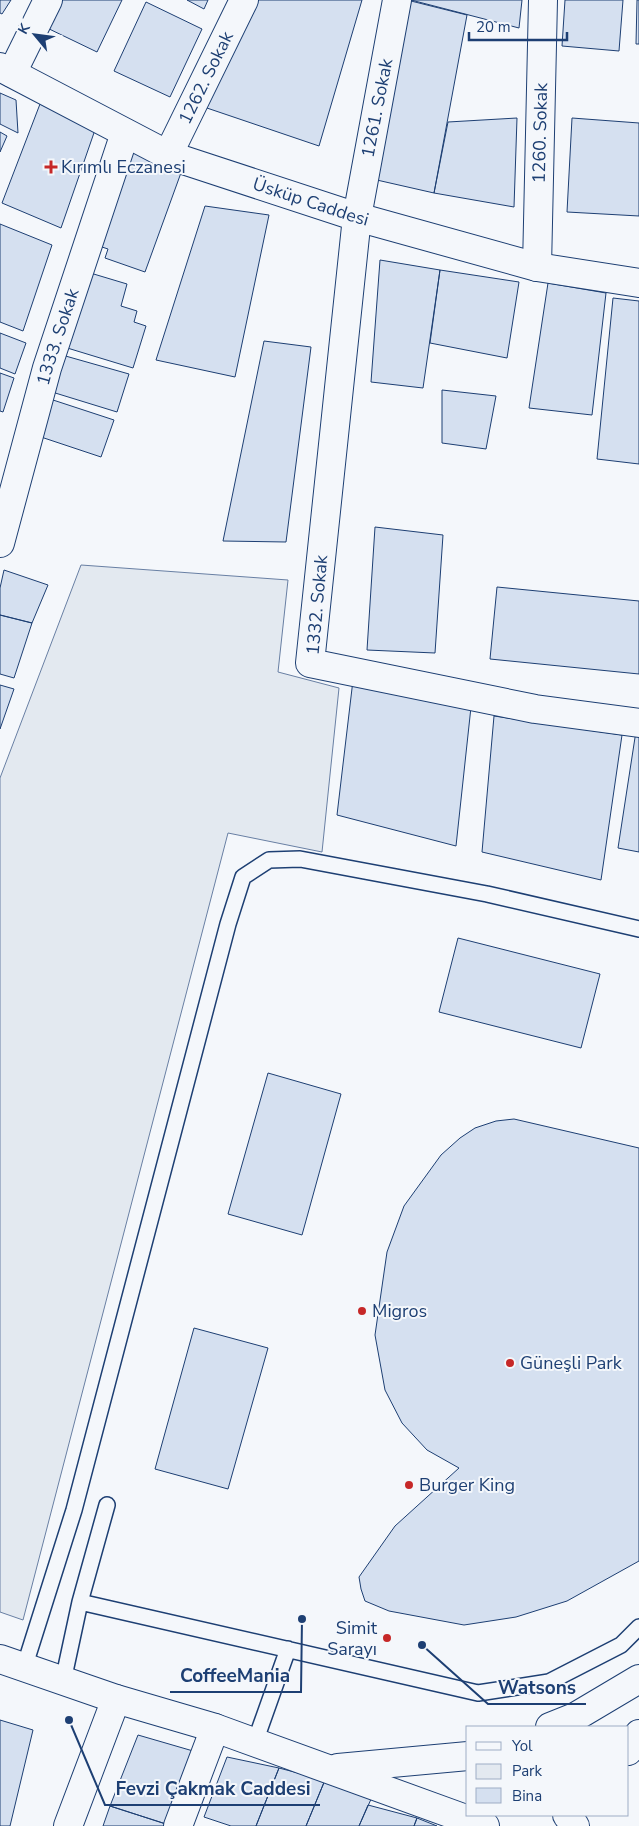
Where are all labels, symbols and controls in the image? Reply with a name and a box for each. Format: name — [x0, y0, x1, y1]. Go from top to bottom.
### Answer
north arrow — [10, 10, 60, 60]
scale bar — [469, 10, 566, 42]
text: 20 m — [476, 17, 511, 37]
text: K — [14, 20, 35, 38]
street label: 1262. Sokak — [173, 26, 239, 128]
street label: 1261. Sokak — [356, 55, 399, 160]
street label: 1260. Sokak — [527, 81, 553, 184]
place label: Kırımlı Eczanesi — [61, 155, 186, 179]
marker: Kırımlı Eczanesi — [45, 161, 57, 173]
street label: Üsküp Caddesi — [250, 172, 372, 232]
street label: 1333. Sokak — [31, 284, 85, 388]
street label: 1332. Sokak — [301, 553, 333, 656]
place label: Migros — [372, 1299, 427, 1323]
marker: Migros — [356, 1305, 368, 1317]
place label: Güneşli Park — [520, 1351, 623, 1375]
marker: Güneşli Park — [504, 1357, 516, 1369]
place label: Burger King — [419, 1473, 515, 1497]
marker: Burger King — [403, 1479, 415, 1491]
place label: Simit Sarayı — [327, 1616, 378, 1661]
marker: Simit Sarayı — [381, 1632, 393, 1644]
callout: CoffeeMania — [170, 1658, 301, 1692]
text: CoffeeMania — [180, 1663, 290, 1689]
callout: Watsons — [488, 1670, 586, 1704]
text: Watsons — [498, 1675, 576, 1701]
legend — [466, 1726, 629, 1816]
text: Yol — [511, 1736, 533, 1756]
text: Park — [512, 1761, 542, 1781]
callout: Fevzi Çakmak Caddesi — [105, 1771, 320, 1805]
text: Fevzi Çakmak Caddesi — [116, 1776, 311, 1802]
text: Bina — [512, 1786, 542, 1806]

